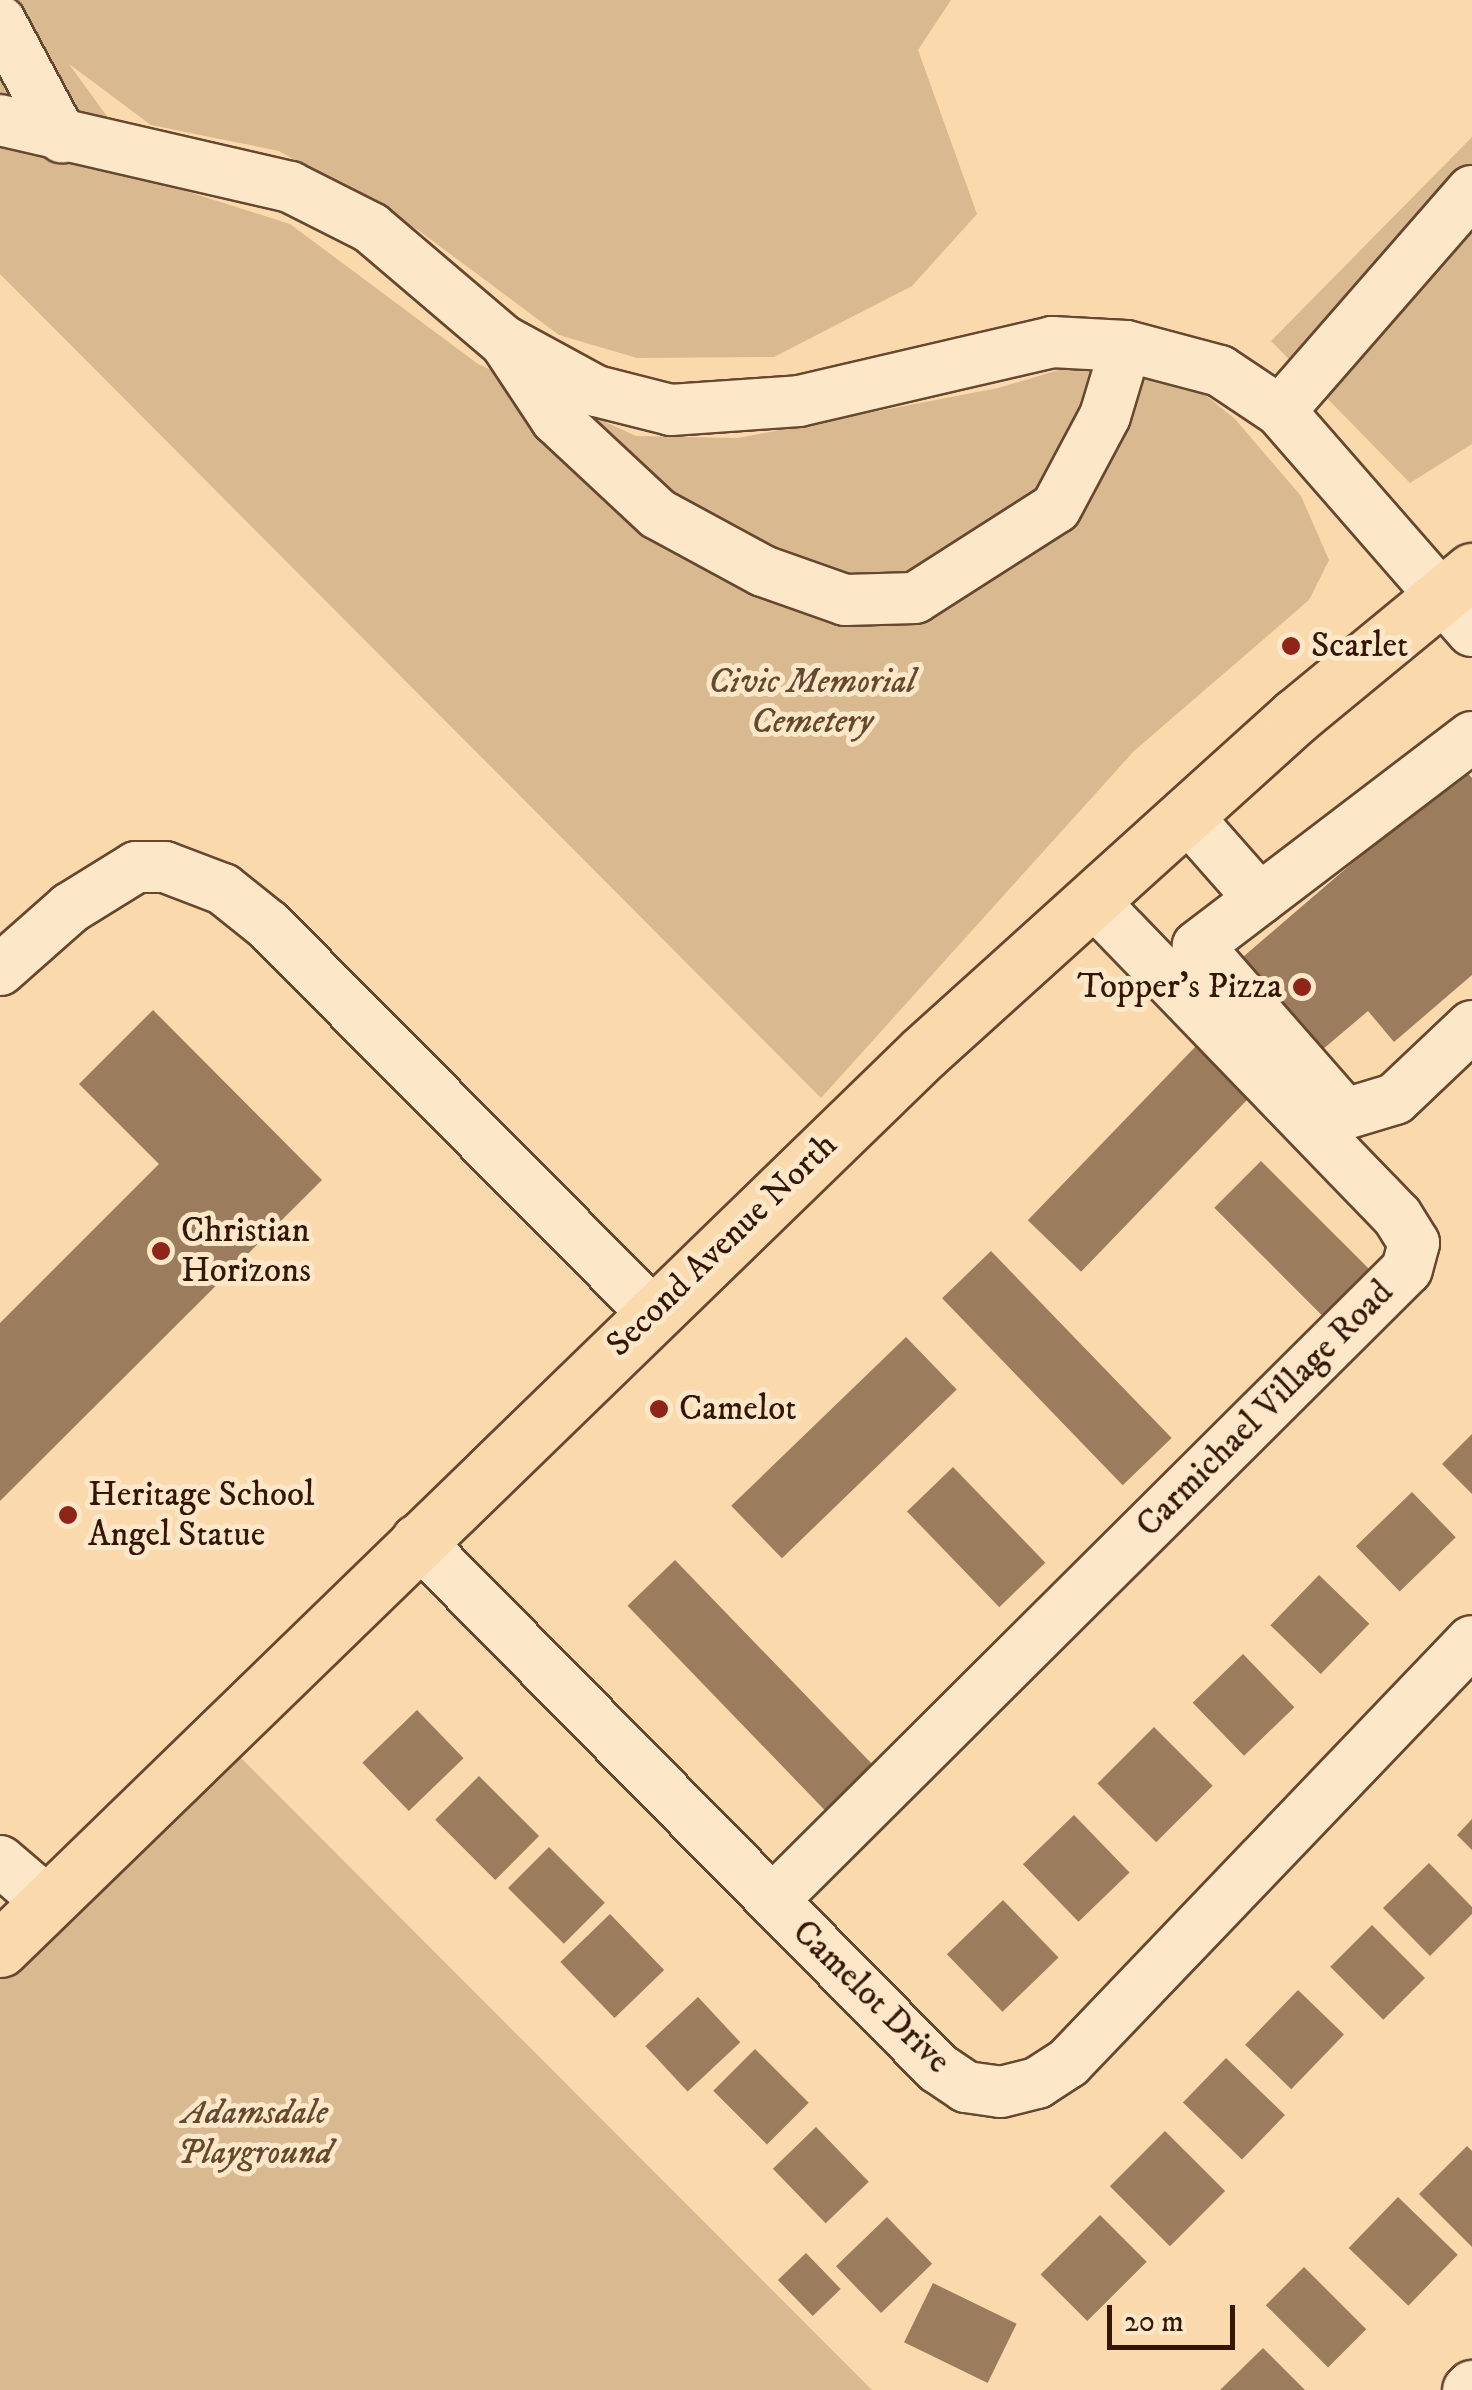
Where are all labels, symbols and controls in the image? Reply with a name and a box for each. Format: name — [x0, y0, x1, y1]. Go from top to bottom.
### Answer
place label: Scarlet — [1311, 625, 1408, 667]
marker: Scarlet — [1280, 635, 1302, 657]
park label: Civic Memorial Cemetery — [708, 661, 916, 743]
place label: Topper's Pizza — [1077, 966, 1282, 1008]
marker: Topper's Pizza — [1291, 976, 1313, 998]
street label: Second Avenue North — [598, 1124, 846, 1366]
place label: Christian Horizons — [181, 1210, 311, 1292]
marker: Christian Horizons — [150, 1240, 172, 1262]
street label: Carmichael Village Road — [1128, 1272, 1402, 1546]
place label: Camelot — [679, 1388, 796, 1430]
marker: Camelot — [648, 1398, 670, 1420]
place label: Heritage School Angel Statue — [88, 1474, 314, 1556]
marker: Heritage School Angel Statue — [57, 1504, 79, 1526]
street label: Camelot Drive — [783, 1911, 959, 2083]
park label: Adamsdale Playground — [178, 2092, 332, 2174]
scale bar — [1112, 2285, 1240, 2347]
text: 20 m — [1124, 2304, 1184, 2341]

